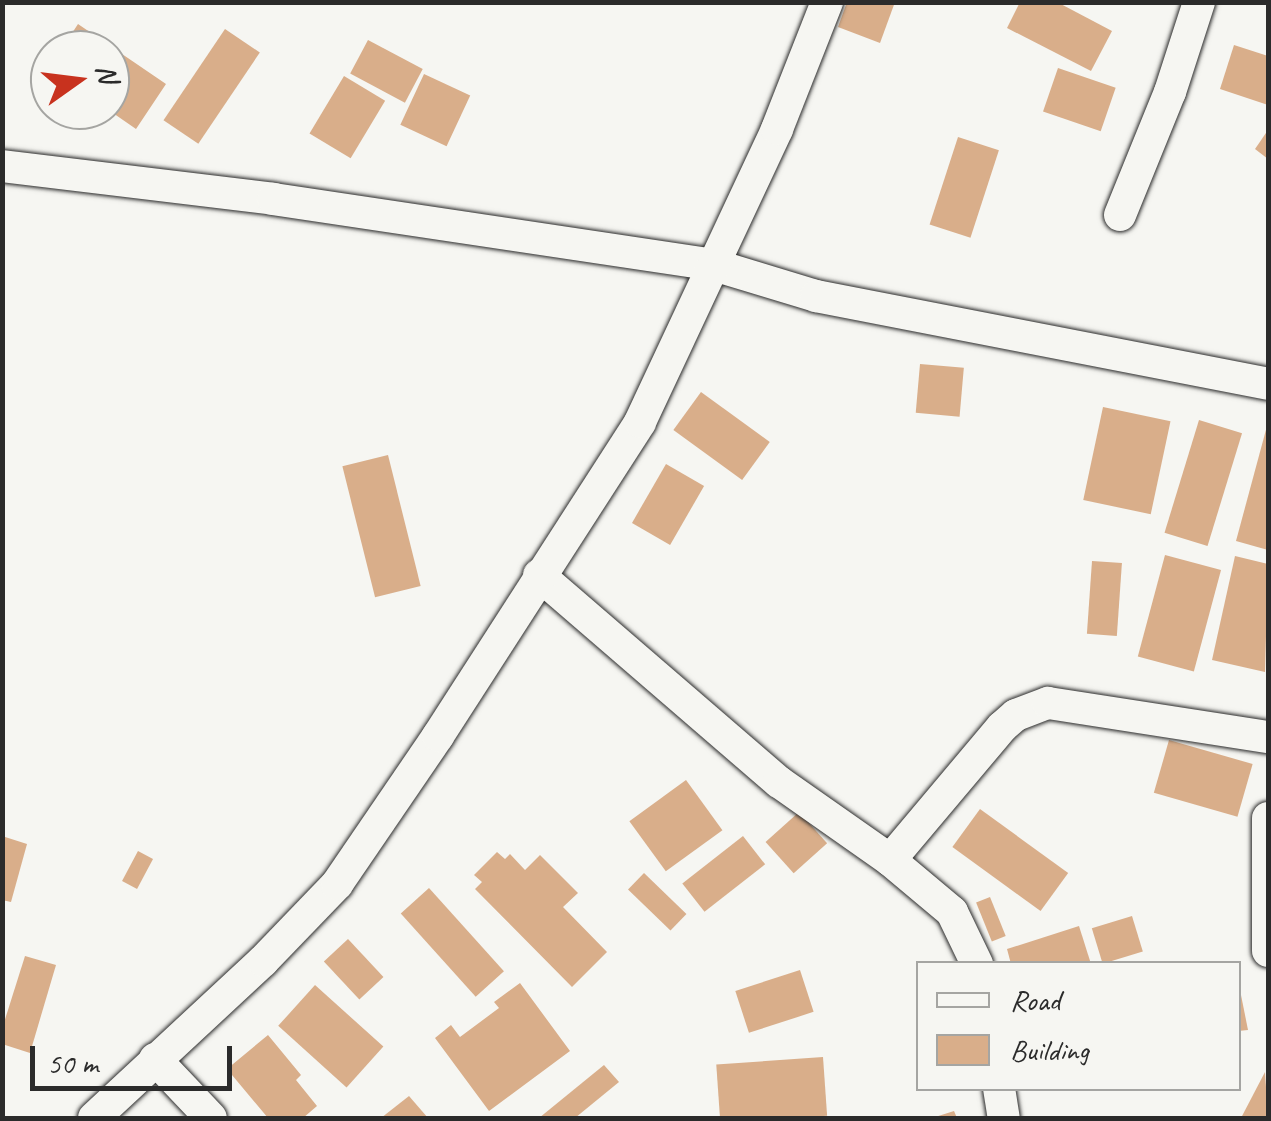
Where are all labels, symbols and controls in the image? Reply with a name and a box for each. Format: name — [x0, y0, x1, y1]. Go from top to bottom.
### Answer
north arrow — [30, 30, 130, 130]
text: N — [89, 60, 127, 86]
legend — [916, 961, 1241, 1091]
text: Road — [1010, 981, 1060, 1019]
scale bar — [35, 1026, 238, 1088]
text: Building — [1010, 1031, 1089, 1069]
text: 50 m — [47, 1044, 98, 1082]

